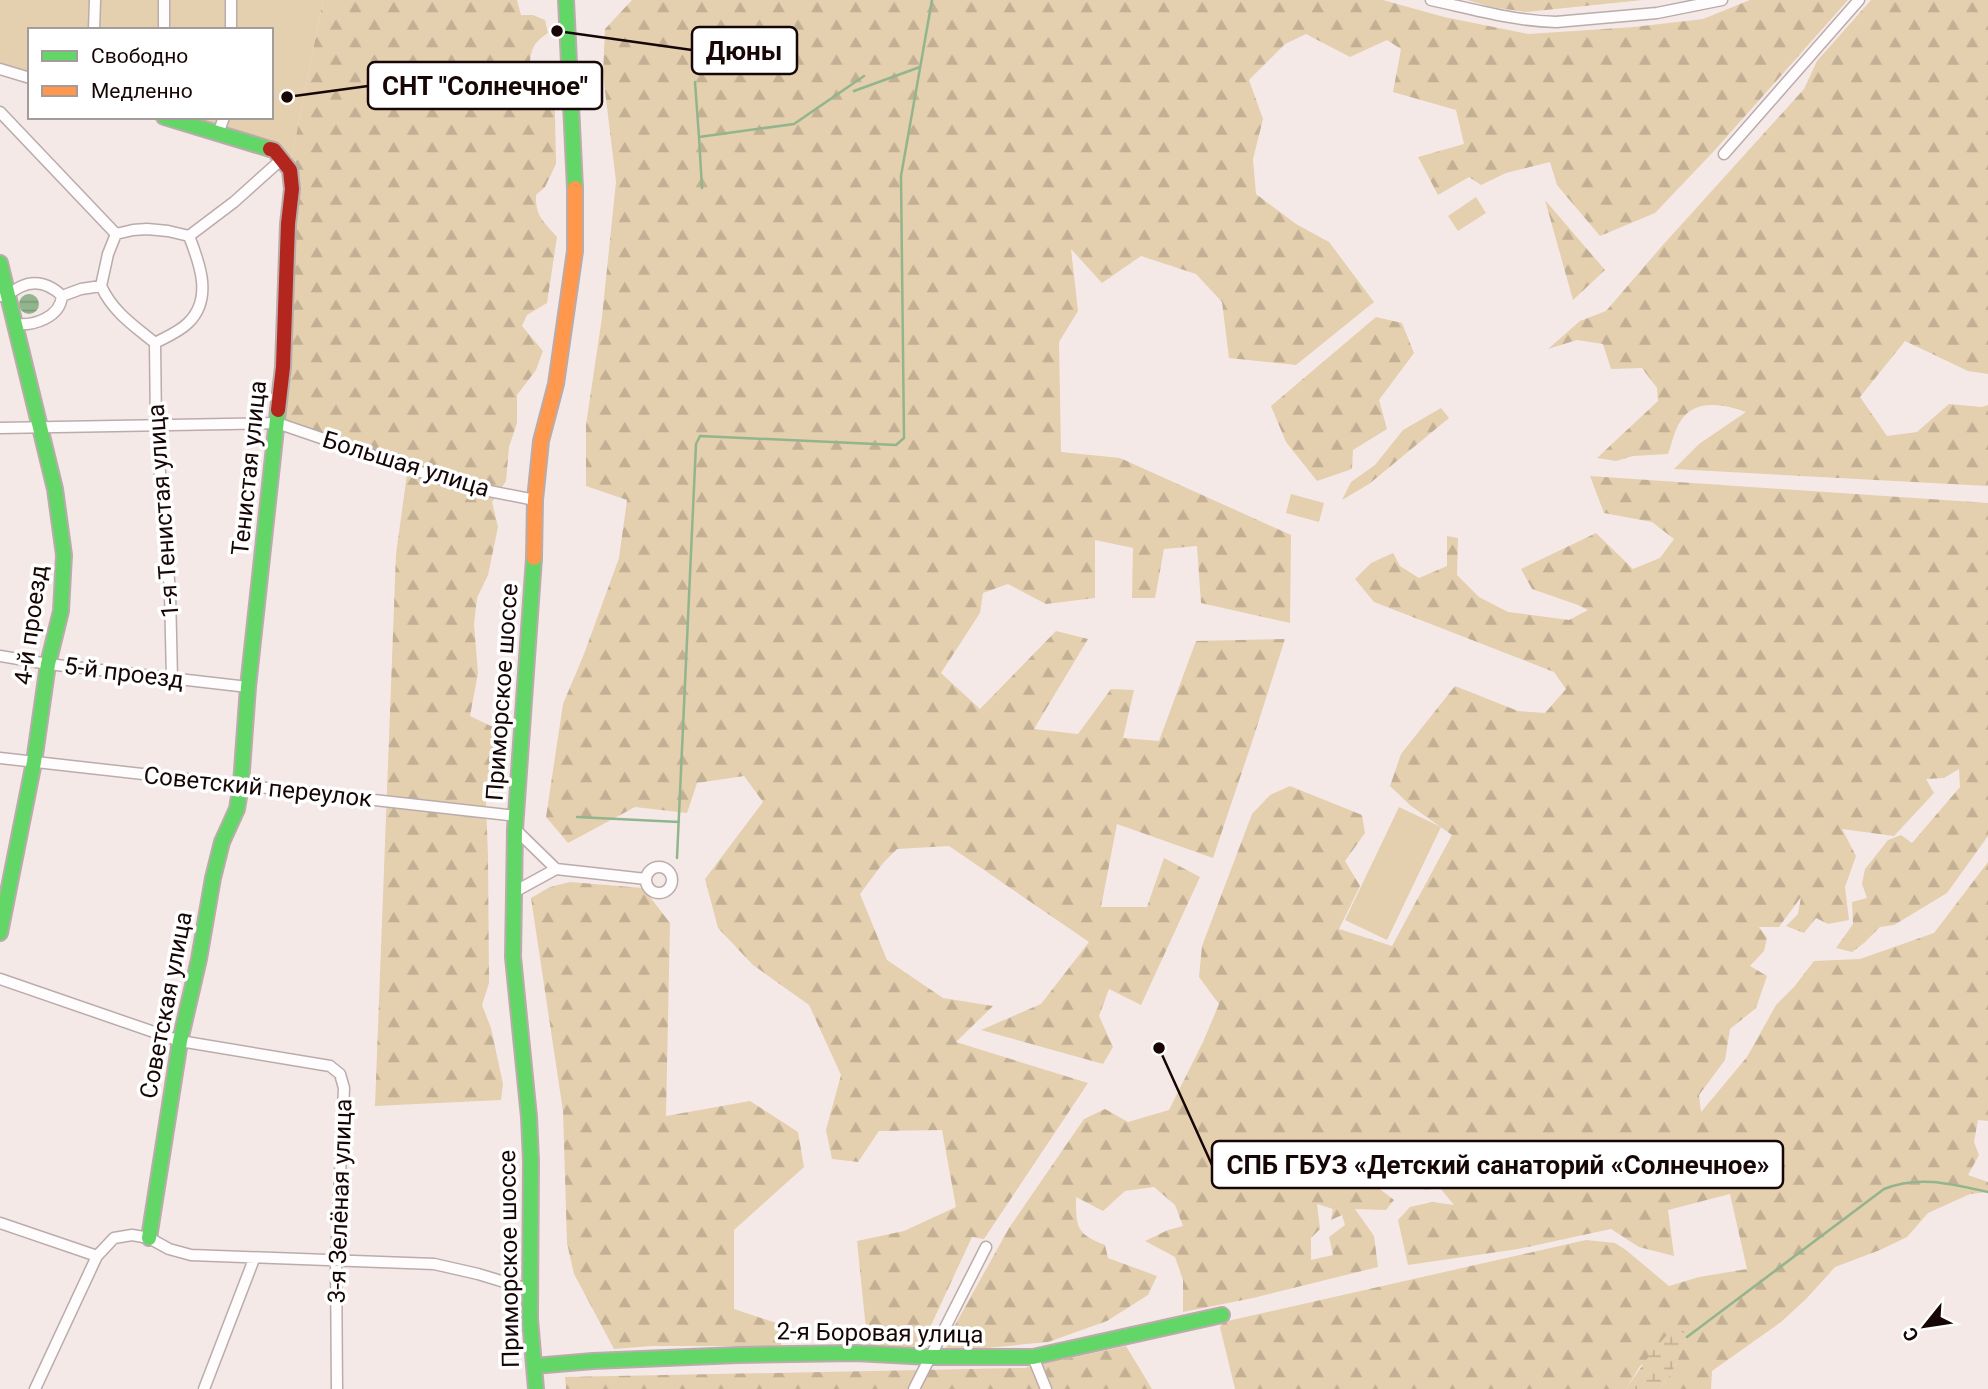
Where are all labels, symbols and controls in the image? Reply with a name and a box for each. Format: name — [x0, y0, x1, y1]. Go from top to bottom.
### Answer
callout: Дюны — [692, 27, 797, 74]
legend — [28, 28, 273, 119]
text: Дюны — [706, 36, 782, 66]
text: Свободно — [91, 44, 188, 68]
callout: СНТ "Солнечное" — [368, 62, 602, 109]
text: СНТ "Солнечное" — [382, 71, 588, 101]
text: Медленно — [91, 79, 193, 103]
street label: Тенистая улица — [226, 379, 272, 557]
street label: 1-я Тенистая улица — [142, 403, 184, 619]
street label: Большая улица — [319, 425, 493, 503]
street label: 4-й проезд — [9, 563, 53, 687]
street label: Приморское шоссе — [480, 582, 524, 802]
street label: 5-й проезд — [63, 652, 185, 694]
street label: Советский переулок — [142, 761, 374, 813]
street label: Советская улица — [134, 909, 198, 1101]
street label: 3-я Зелёная улица — [322, 1098, 358, 1304]
callout: СПБ ГБУЗ «Детский санаторий «Солнечное» — [1212, 1141, 1783, 1188]
street label: Приморское шоссе — [493, 1150, 525, 1368]
text: СПБ ГБУЗ «Детский санаторий «Солнечное» — [1226, 1150, 1770, 1180]
north arrow — [1890, 1291, 1960, 1361]
street label: 2-я Боровая улица — [776, 1317, 984, 1349]
text: С — [1898, 1323, 1924, 1345]

